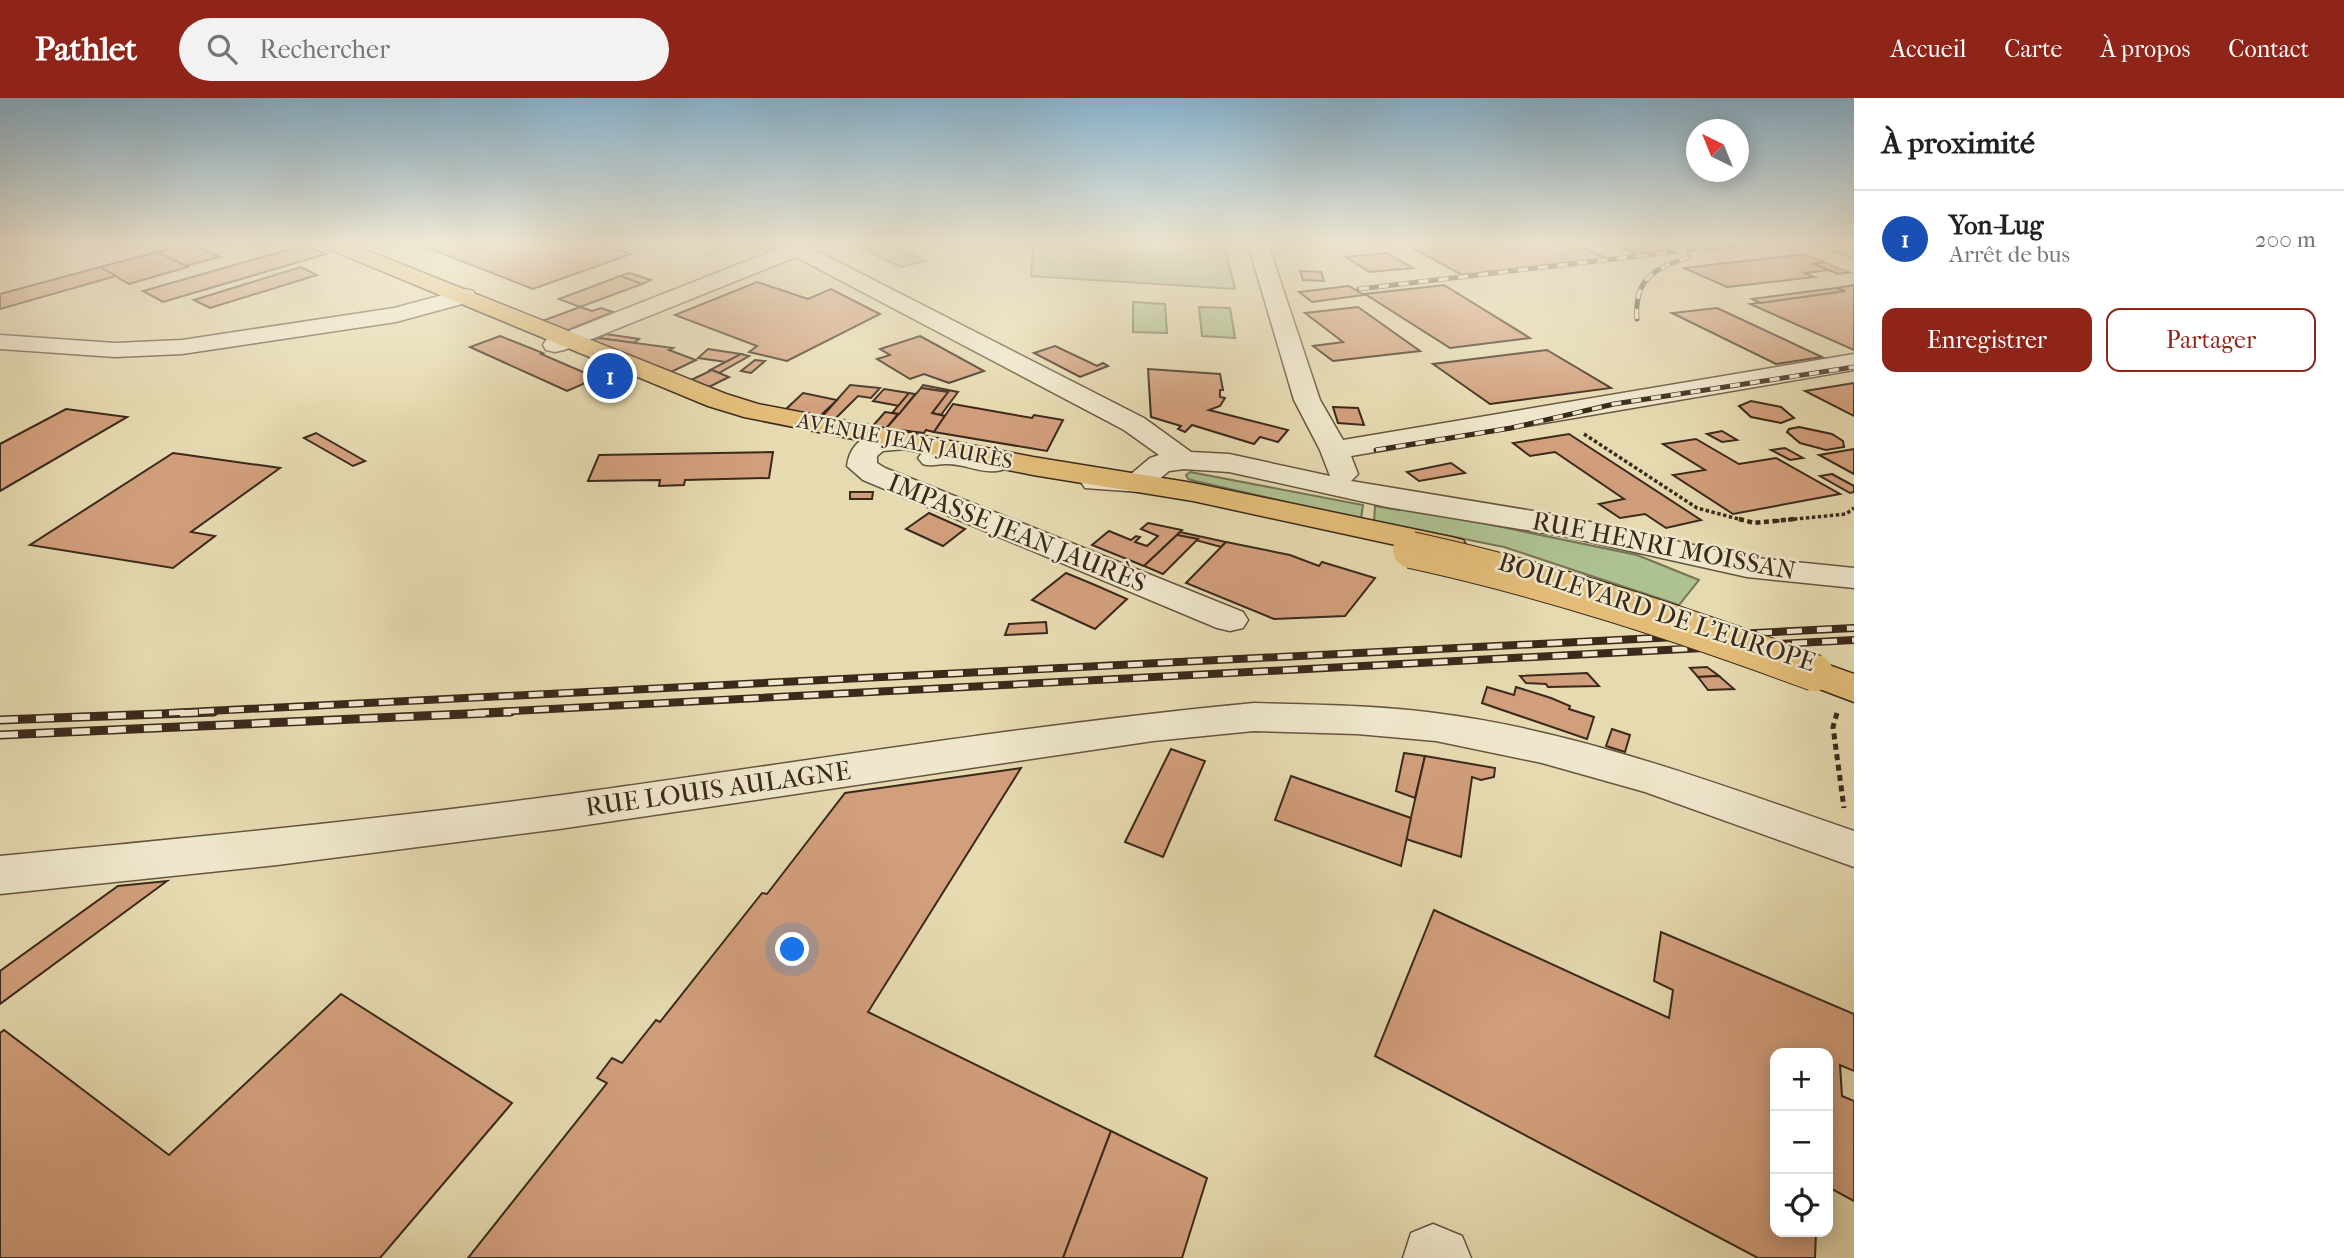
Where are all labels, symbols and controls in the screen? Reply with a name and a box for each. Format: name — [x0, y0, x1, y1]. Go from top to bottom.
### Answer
search box — [179, 18, 669, 81]
text: Pathlet — [35, 30, 137, 69]
icon: search — [203, 30, 241, 68]
text: Rechercher — [259, 34, 390, 65]
text: Accueil — [1891, 35, 1966, 63]
text: Carte — [2004, 35, 2062, 63]
text: À propos — [2100, 35, 2190, 63]
text: Contact — [2228, 35, 2309, 63]
north arrow — [1686, 119, 1749, 182]
text: À proximité — [1882, 126, 2035, 161]
text: Yon-Lug — [1949, 210, 2043, 241]
text: 1 — [1901, 226, 1909, 253]
text: 200 m — [2255, 226, 2316, 253]
text: Arrêt de bus — [1949, 241, 2070, 268]
button: Enregistrer — [1882, 308, 2092, 372]
button: Partager — [2106, 308, 2316, 372]
pin: 1 — [587, 350, 633, 402]
street label: AVENUE JEAN JAURÈS — [794, 408, 1015, 474]
street label: IMPASSE JEAN JAURÈS — [883, 466, 1151, 599]
street label: RUE HENRI MOISSAN — [1530, 505, 1799, 587]
street label: BOULEVARD DE L'EUROPE — [1494, 546, 1820, 678]
street label: RUE LOUIS AULAGNE — [583, 755, 853, 823]
your location — [775, 932, 809, 966]
map controls — [1770, 1048, 1833, 1237]
button: + — [1770, 1048, 1833, 1111]
button: − — [1770, 1111, 1833, 1174]
button: locate — [1770, 1174, 1833, 1237]

